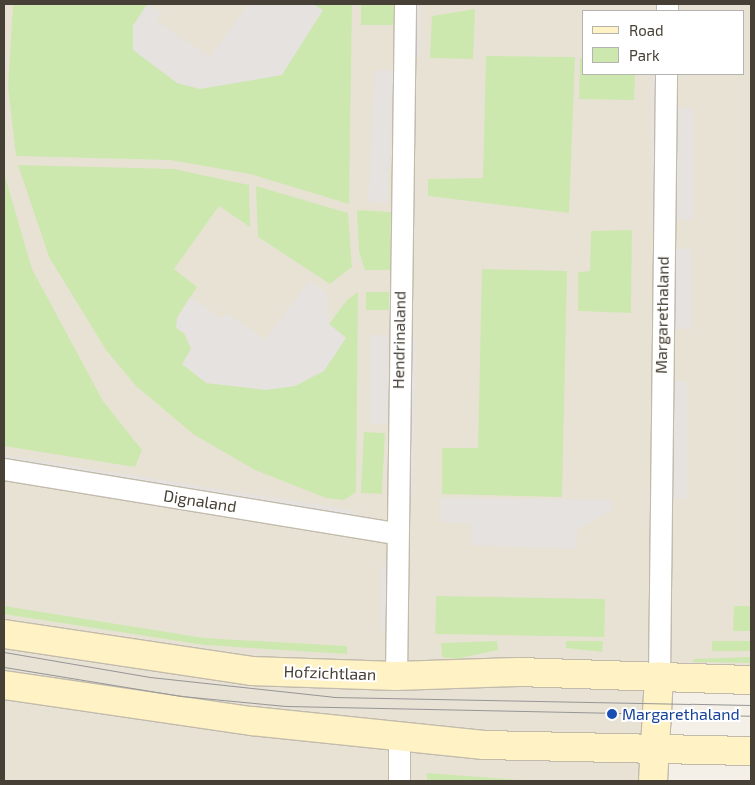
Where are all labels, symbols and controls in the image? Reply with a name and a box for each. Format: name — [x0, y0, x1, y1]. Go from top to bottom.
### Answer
legend — [582, 10, 745, 75]
text: Road — [629, 21, 664, 39]
text: Park — [629, 46, 660, 64]
street label: Margarethaland — [651, 256, 673, 374]
street label: Hendrinaland — [389, 291, 409, 389]
street label: Dignaland — [162, 486, 238, 516]
street label: Hofzichtlaan — [283, 662, 377, 684]
place label: Margarethaland — [622, 704, 740, 724]
marker: Margarethaland — [606, 708, 618, 720]

